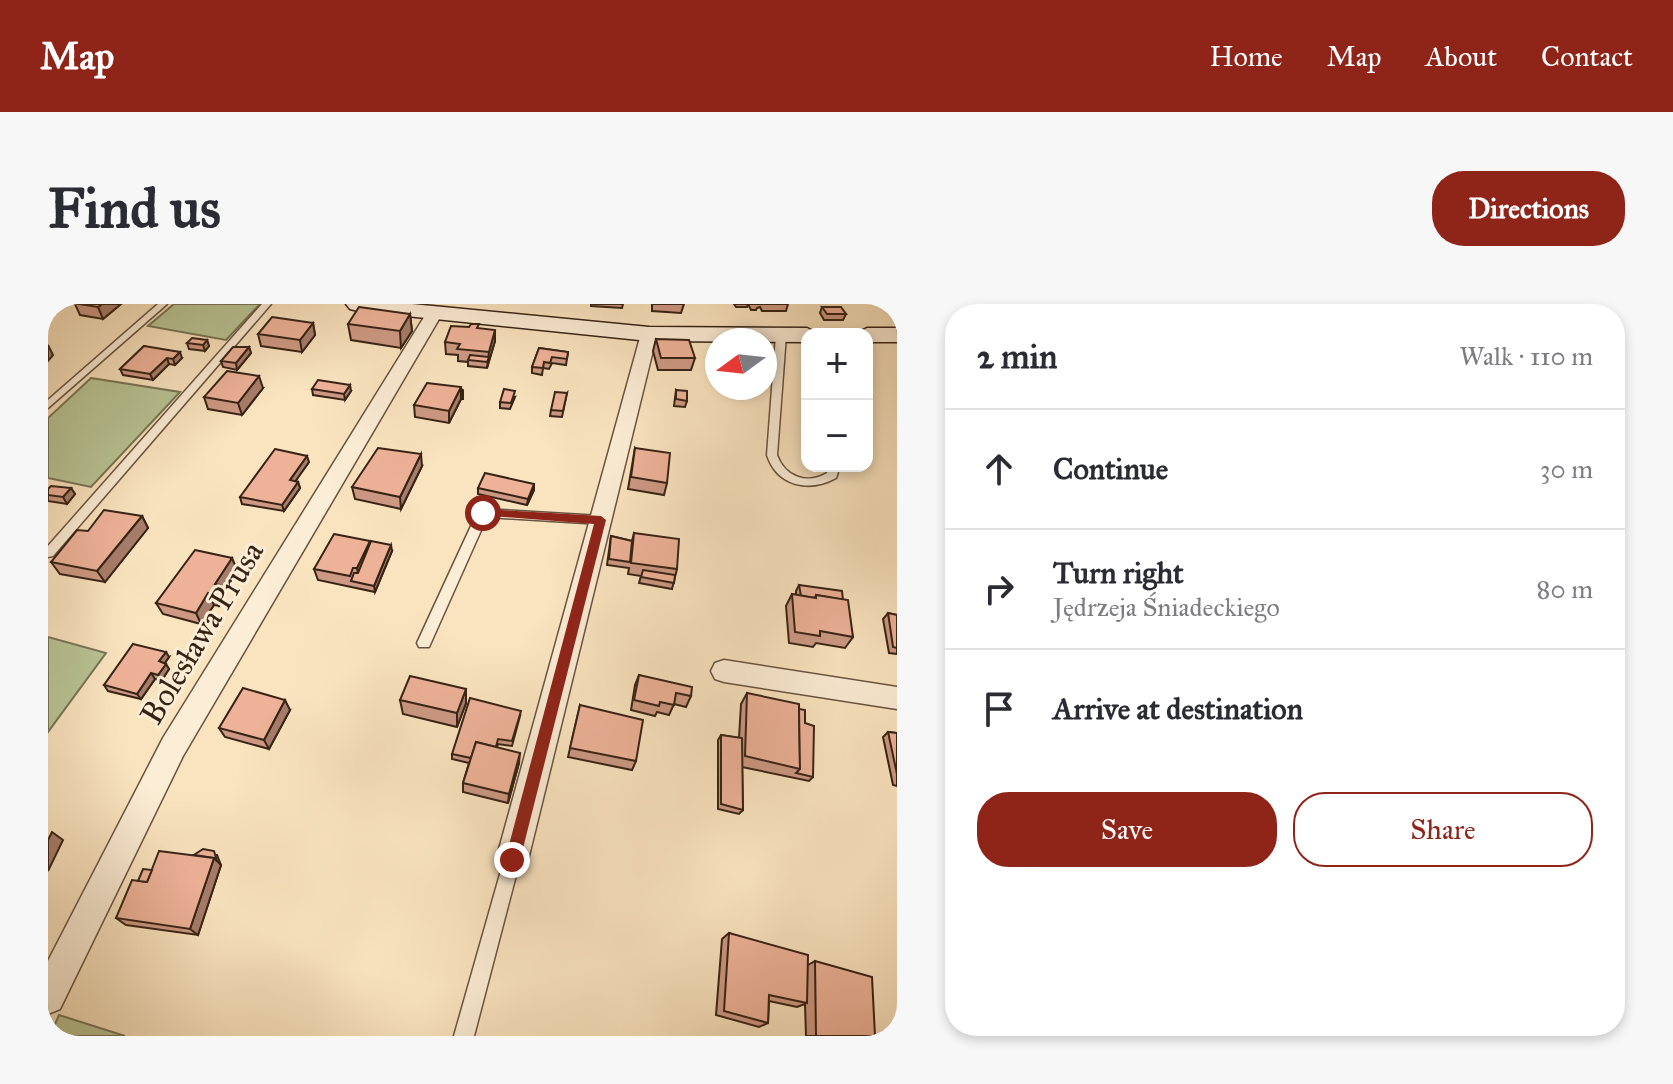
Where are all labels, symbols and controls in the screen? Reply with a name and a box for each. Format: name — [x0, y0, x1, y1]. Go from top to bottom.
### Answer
text: Map — [40, 33, 114, 79]
text: Home — [1210, 39, 1283, 74]
text: Map — [1327, 39, 1381, 74]
text: About — [1425, 39, 1497, 74]
text: Contact — [1541, 39, 1633, 74]
button: Directions — [1432, 171, 1625, 246]
text: Find us — [48, 174, 221, 242]
north arrow — [705, 328, 777, 400]
map controls — [801, 328, 873, 472]
button: + — [801, 328, 873, 400]
text: 2 min — [977, 336, 1057, 377]
text: Walk · 110 m — [1460, 340, 1593, 372]
button: − — [801, 400, 873, 472]
icon: ahead — [977, 447, 1021, 491]
text: Continue — [1053, 451, 1168, 487]
text: 30 m — [1540, 453, 1593, 485]
route start — [465, 495, 501, 531]
street label: Bolesława Prusa — [132, 534, 272, 732]
text: Turn right — [1053, 555, 1184, 591]
icon: right — [977, 567, 1021, 611]
text: 80 m — [1537, 573, 1593, 605]
text: Jędrzeja Śniadeckiego — [1053, 591, 1280, 623]
icon: arrive — [977, 687, 1021, 731]
text: Arrive at destination — [1053, 691, 1303, 727]
button: Save — [977, 792, 1277, 867]
button: Share — [1293, 792, 1593, 867]
route end — [494, 842, 530, 878]

